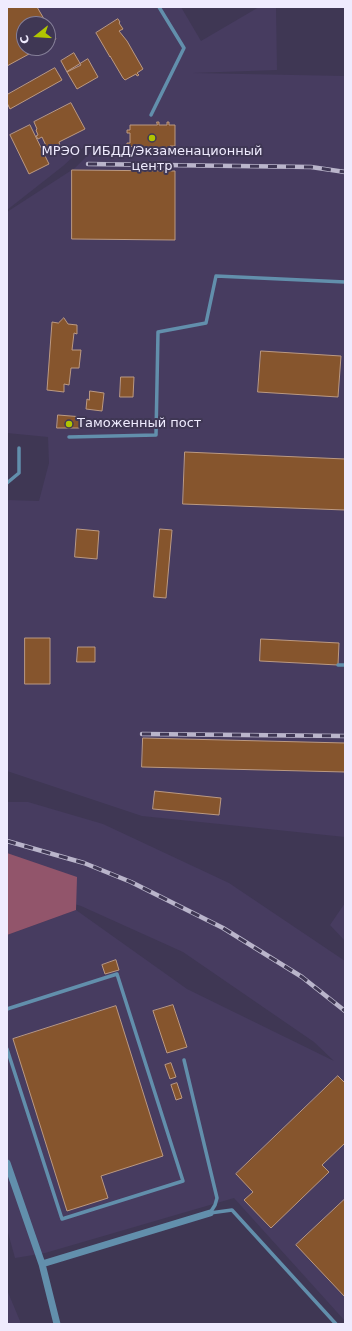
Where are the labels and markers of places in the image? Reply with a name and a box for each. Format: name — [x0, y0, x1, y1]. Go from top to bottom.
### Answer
marker: МРЭО ГИБДД/Экзаменационный центр — [147, 133, 157, 143]
place label: МРЭО ГИБДД/Экзаменационный центр — [42, 144, 262, 175]
place label: Таможенный пост — [77, 416, 201, 432]
marker: Таможенный пост — [64, 419, 74, 429]

